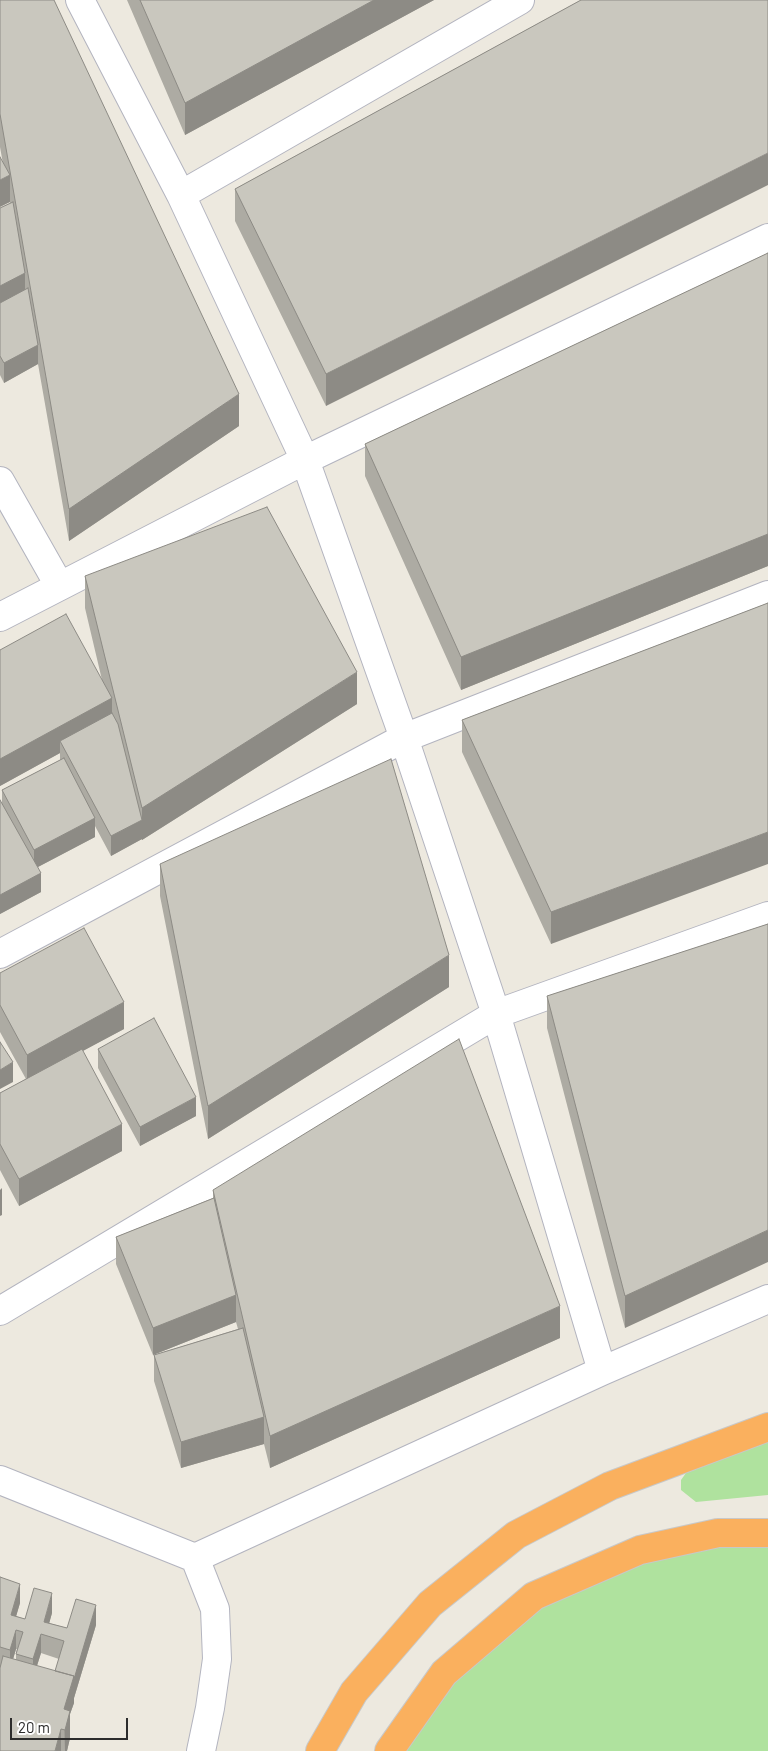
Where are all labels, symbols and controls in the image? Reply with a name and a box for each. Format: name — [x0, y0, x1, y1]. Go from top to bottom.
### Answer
scale bar — [12, 1708, 130, 1740]
text: 20 m — [18, 1718, 50, 1736]

